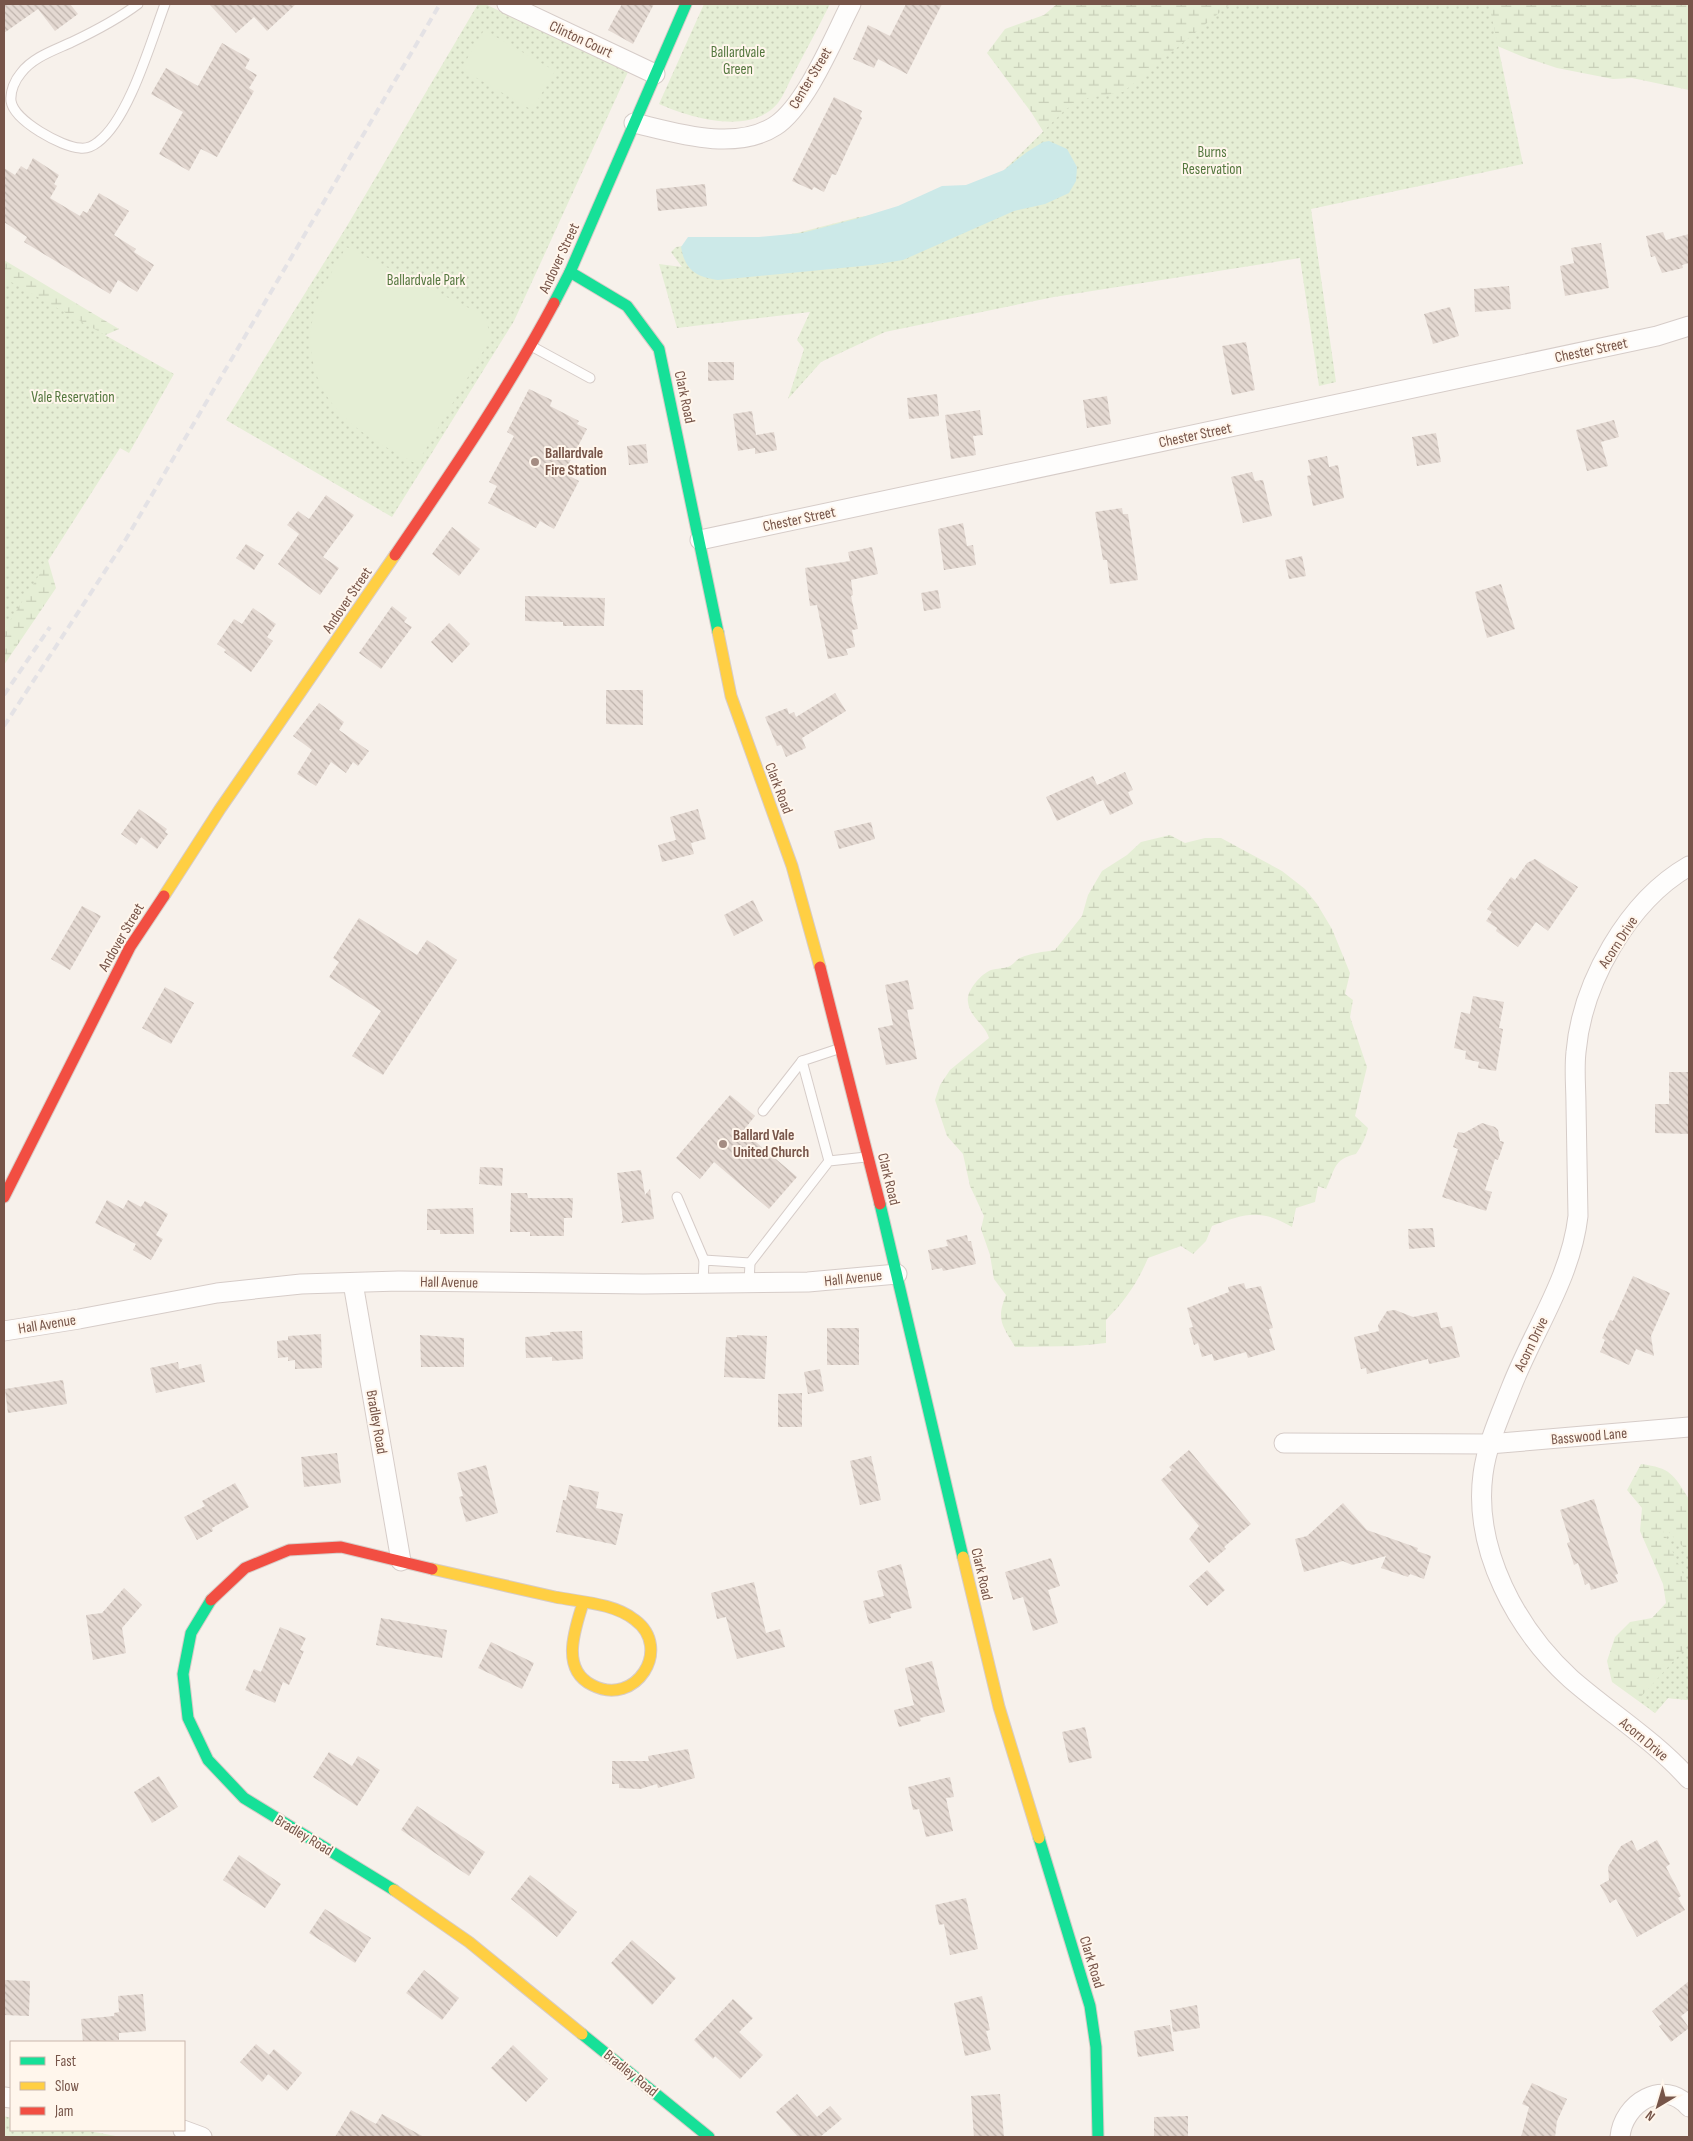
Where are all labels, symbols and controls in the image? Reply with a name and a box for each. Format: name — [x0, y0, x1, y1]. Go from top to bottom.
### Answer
street label: Clinton Court — [546, 16, 616, 63]
park label: Ballardvale Green — [711, 43, 765, 79]
street label: Center Street — [785, 44, 836, 113]
park label: Burns Reservation — [1182, 143, 1242, 179]
street label: Andover Street — [534, 220, 584, 297]
park label: Ballardvale Park — [387, 271, 466, 290]
street label: Chester Street — [1553, 333, 1630, 367]
street label: Clark Road — [670, 369, 699, 425]
park label: Vale Reservation — [31, 388, 115, 407]
street label: Chester Street — [1157, 418, 1234, 452]
place label: Ballardvale Fire Station — [545, 444, 607, 480]
marker: Ballardvale Fire Station — [529, 456, 541, 468]
street label: Chester Street — [761, 502, 838, 536]
street label: Andover Street — [318, 563, 377, 638]
street label: Clark Road — [760, 760, 797, 816]
street label: Andover Street — [94, 899, 149, 976]
street label: Acorn Drive — [1594, 913, 1642, 973]
place label: Ballard Vale United Church — [733, 1126, 809, 1162]
marker: Ballard Vale United Church — [717, 1138, 729, 1150]
street label: Clark Road — [873, 1151, 904, 1207]
street label: Hall Avenue — [823, 1266, 883, 1291]
street label: Hall Avenue — [420, 1272, 478, 1293]
street label: Hall Avenue — [17, 1311, 77, 1338]
street label: Acorn Drive — [1510, 1314, 1553, 1375]
street label: Bradley Road — [362, 1389, 391, 1456]
street label: Basswood Lane — [1550, 1424, 1628, 1449]
street label: Clark Road — [966, 1546, 997, 1602]
street label: Acorn Drive — [1615, 1713, 1672, 1765]
street label: Bradley Road — [271, 1811, 336, 1860]
street label: Clark Road — [1075, 1934, 1108, 1990]
legend — [10, 2041, 185, 2131]
street label: Bradley Road — [600, 2046, 662, 2101]
text: Fast — [55, 2052, 77, 2071]
text: Slow — [55, 2077, 79, 2096]
north arrow — [1633, 2081, 1683, 2131]
text: Jam — [54, 2102, 73, 2121]
text: N — [1642, 2107, 1658, 2125]

